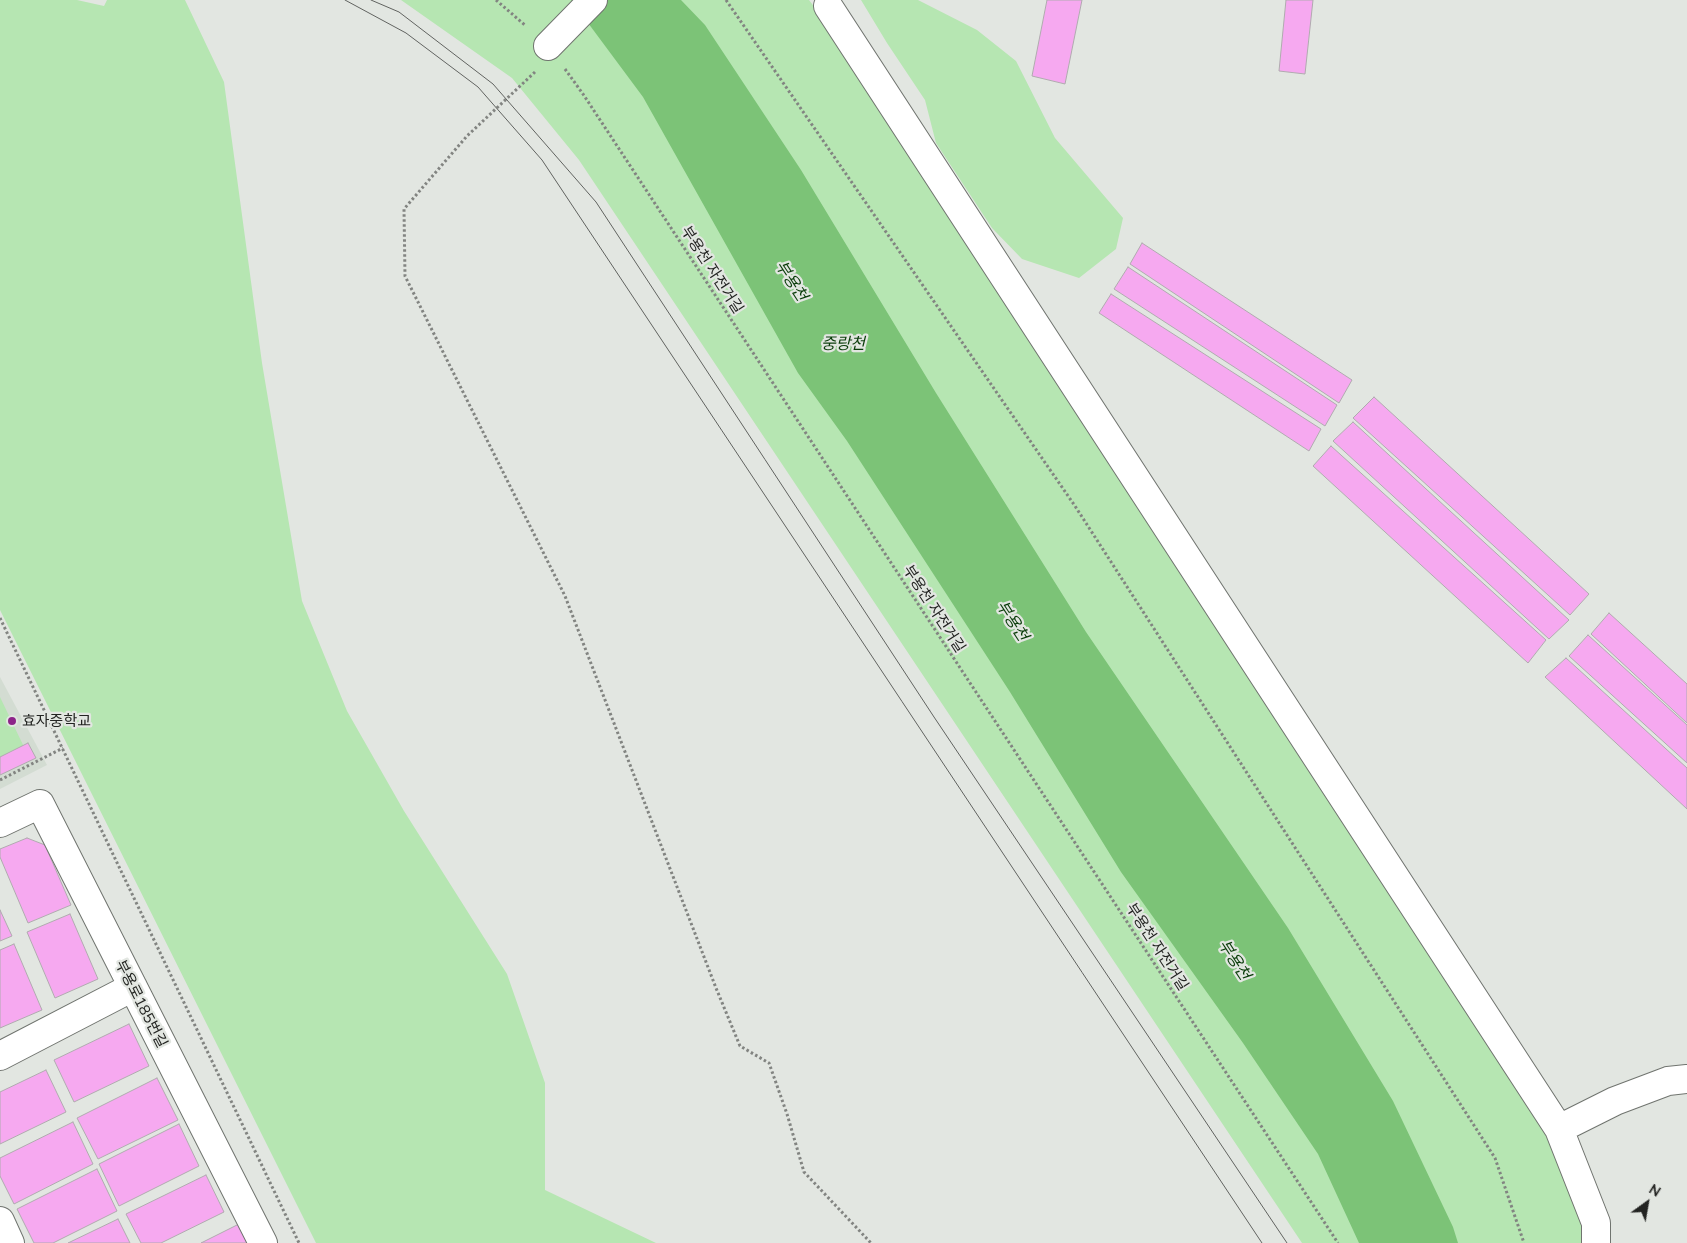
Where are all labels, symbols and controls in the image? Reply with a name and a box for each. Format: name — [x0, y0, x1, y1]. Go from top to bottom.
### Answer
street label: 부용천 자전거길 — [677, 223, 747, 317]
water label: 부용천 — [771, 257, 811, 305]
water label: 중랑천 — [821, 334, 865, 354]
street label: 부용천 자전거길 — [899, 562, 969, 656]
water label: 부용천 — [992, 597, 1032, 645]
place label: 효자중학교 — [22, 712, 91, 730]
marker: 효자중학교 — [6, 715, 18, 727]
street label: 부용천 자전거길 — [1122, 900, 1192, 994]
water label: 부용천 — [1214, 936, 1254, 984]
street label: 부용로185번길 — [111, 957, 171, 1051]
north arrow — [1622, 1178, 1672, 1228]
text: N — [1646, 1180, 1664, 1201]

